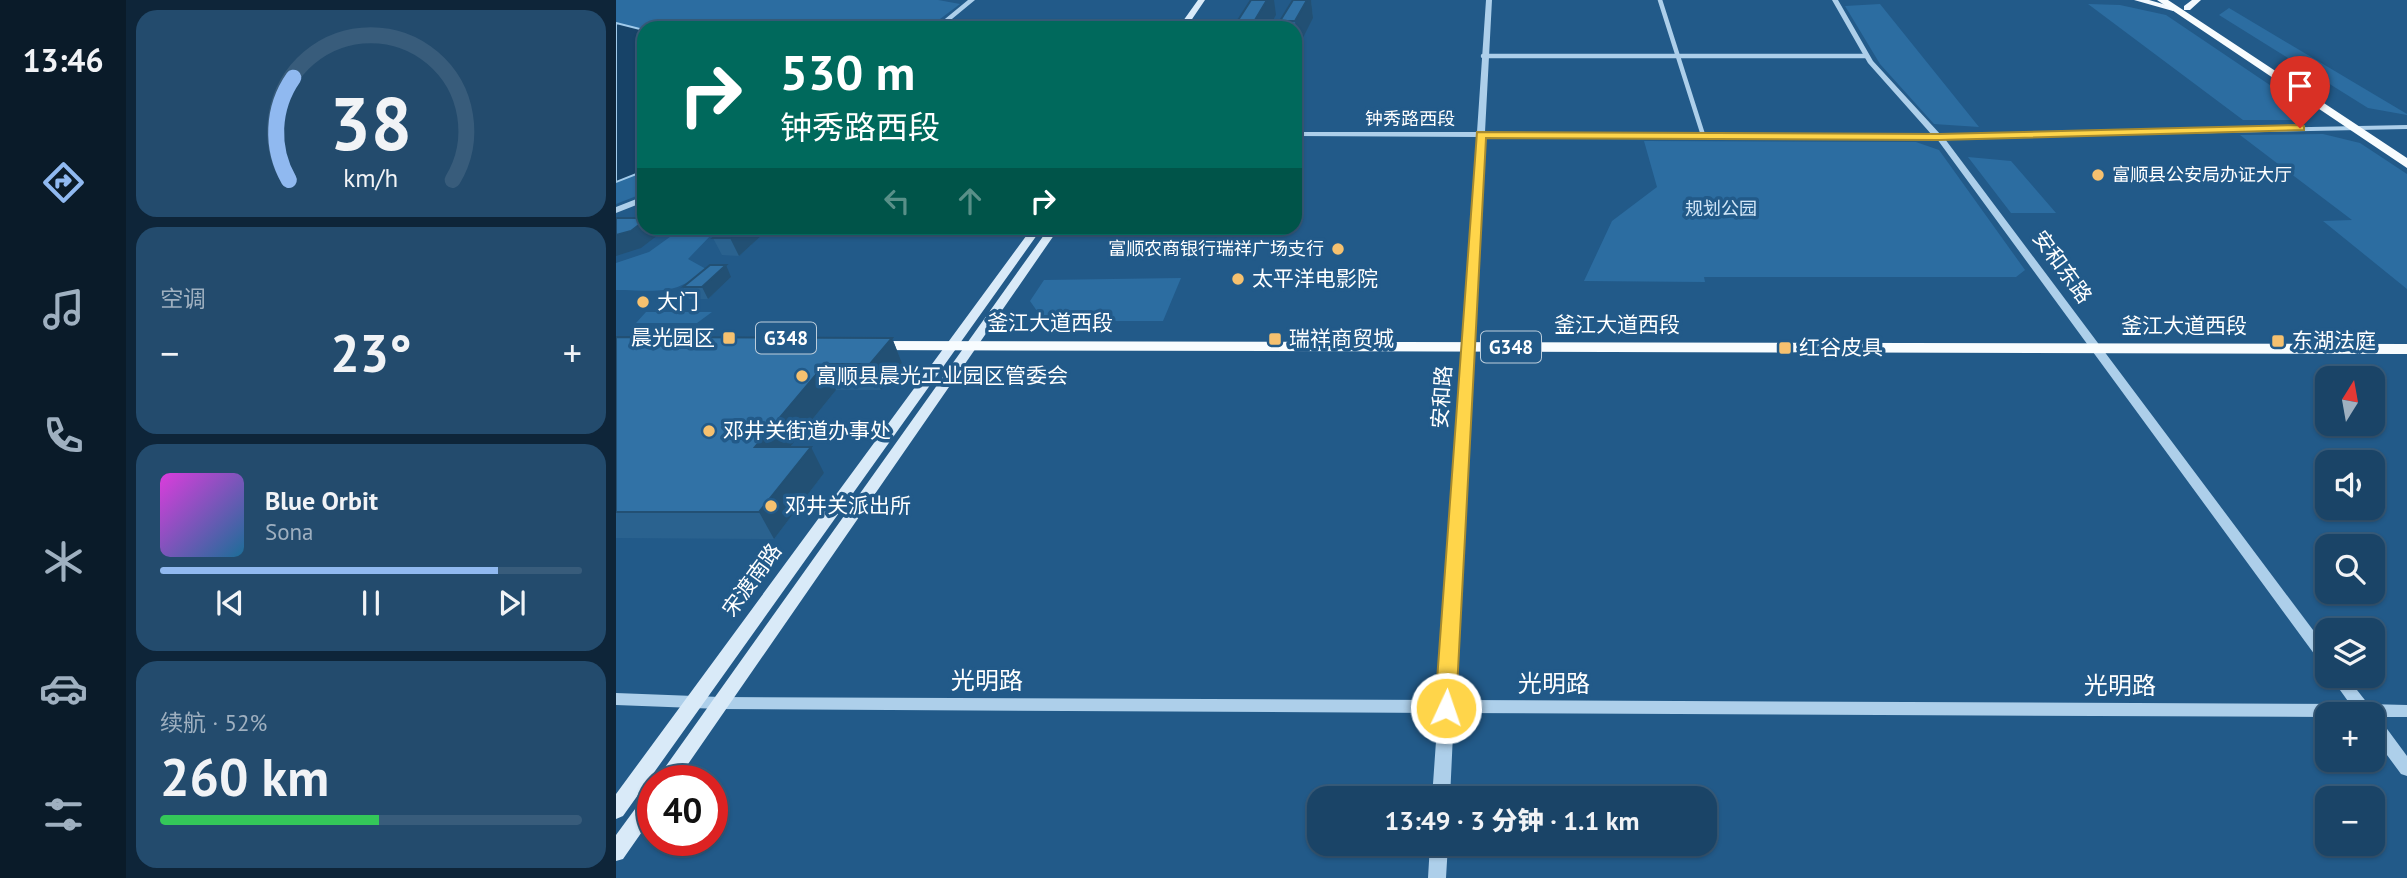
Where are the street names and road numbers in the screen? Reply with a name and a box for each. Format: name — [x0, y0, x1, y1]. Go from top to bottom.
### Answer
street label: 钟秀路西段 — [1365, 107, 1455, 130]
street label: 安和东路 — [2027, 225, 2098, 309]
street label: 釜江大道西段 — [987, 309, 1113, 336]
street label: 釜江大道西段 — [1554, 311, 1680, 338]
street label: 釜江大道西段 — [2121, 312, 2247, 339]
road number: G348 — [756, 322, 816, 354]
road number: G348 — [1481, 332, 1541, 362]
street label: 安和路 — [1426, 365, 1457, 429]
street label: 宋渡南路 — [716, 538, 787, 622]
street label: 光明路 — [951, 665, 1023, 696]
street label: 光明路 — [1518, 668, 1590, 699]
street label: 光明路 — [2084, 670, 2156, 701]

